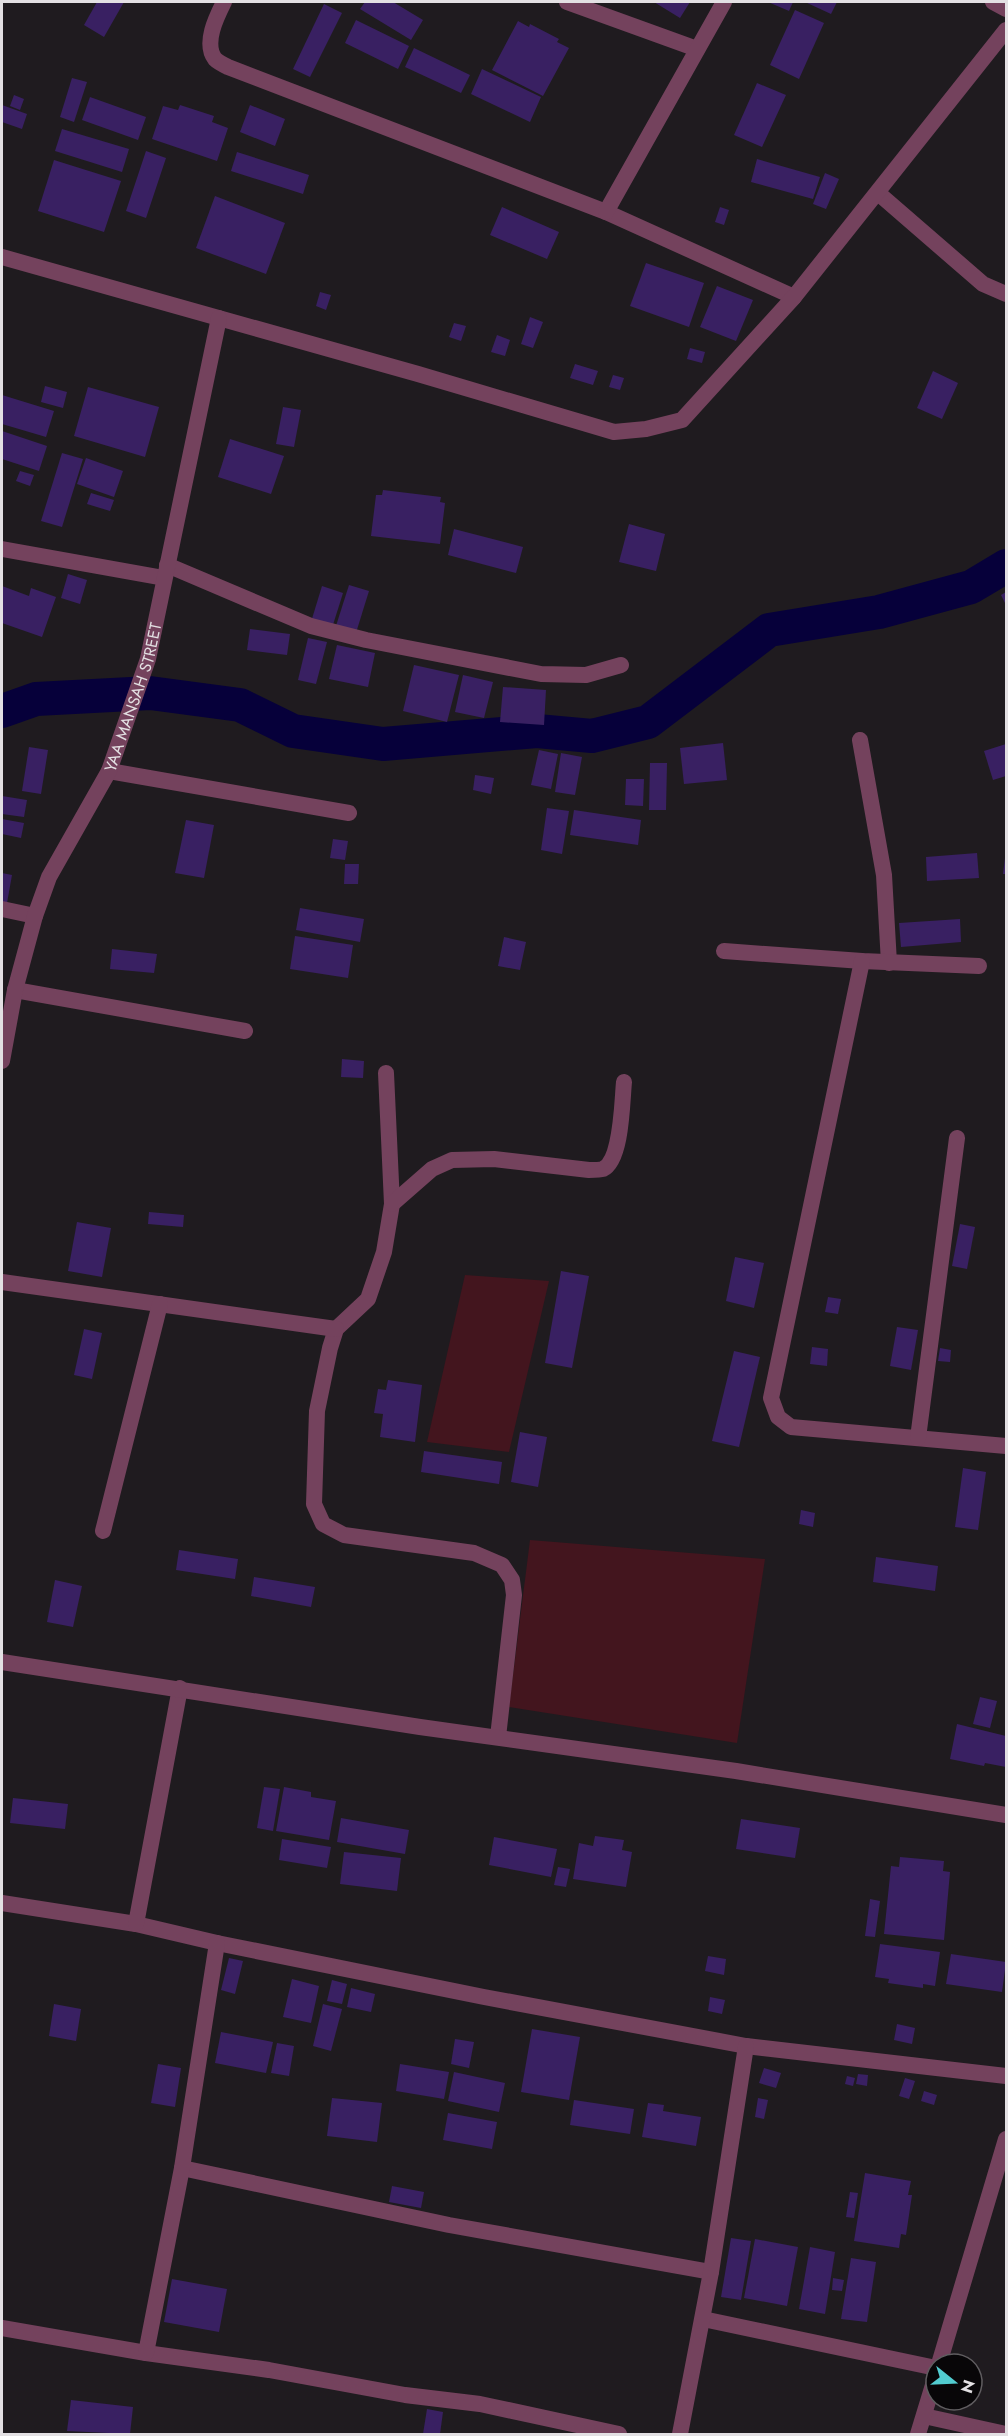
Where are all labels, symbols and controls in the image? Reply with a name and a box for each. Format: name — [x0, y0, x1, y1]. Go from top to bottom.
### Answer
street label: YAA MANSAH STREET — [99, 620, 167, 775]
north arrow — [924, 2352, 984, 2412]
text: N — [955, 2377, 981, 2396]

